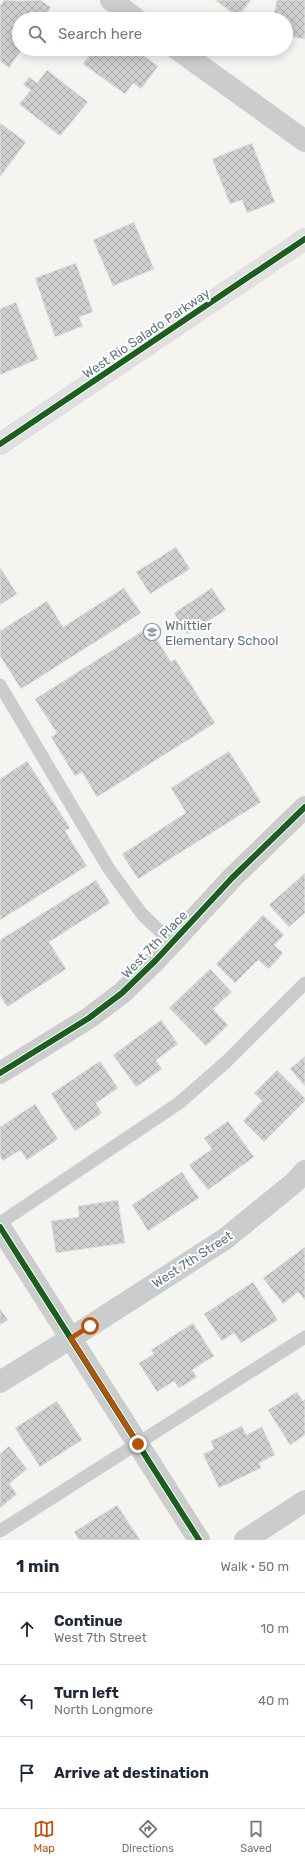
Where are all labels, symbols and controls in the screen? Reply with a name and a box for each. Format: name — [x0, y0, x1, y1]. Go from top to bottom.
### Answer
search box — [12, 12, 293, 56]
icon: search — [26, 23, 48, 45]
text: Search here — [58, 25, 142, 43]
street label: West Rio Salado Parkway — [80, 285, 213, 382]
place label: Whittier Elementary School — [165, 618, 278, 648]
school or university icon: Whittier Elementary School — [142, 622, 162, 642]
street label: West 7th Place — [118, 907, 190, 981]
street label: West 7th Street — [149, 1228, 235, 1291]
route start — [81, 1317, 99, 1335]
route end — [129, 1435, 147, 1453]
text: 1 min — [16, 1556, 59, 1576]
text: Walk · 50 m — [221, 1559, 289, 1574]
text: Continue — [54, 1612, 123, 1630]
icon: ahead — [16, 1618, 38, 1640]
text: 10 m — [260, 1621, 289, 1636]
text: West 7th Street — [54, 1630, 147, 1645]
text: Turn left — [54, 1684, 119, 1702]
icon: left — [16, 1690, 38, 1712]
text: 40 m — [258, 1693, 289, 1708]
text: North Longmore — [54, 1702, 153, 1717]
icon: arrive — [16, 1762, 38, 1784]
text: Arrive at destination — [54, 1764, 209, 1782]
tab: Map — [33, 1818, 55, 1855]
tab: Directions — [122, 1818, 174, 1855]
tab: Saved — [240, 1818, 272, 1855]

